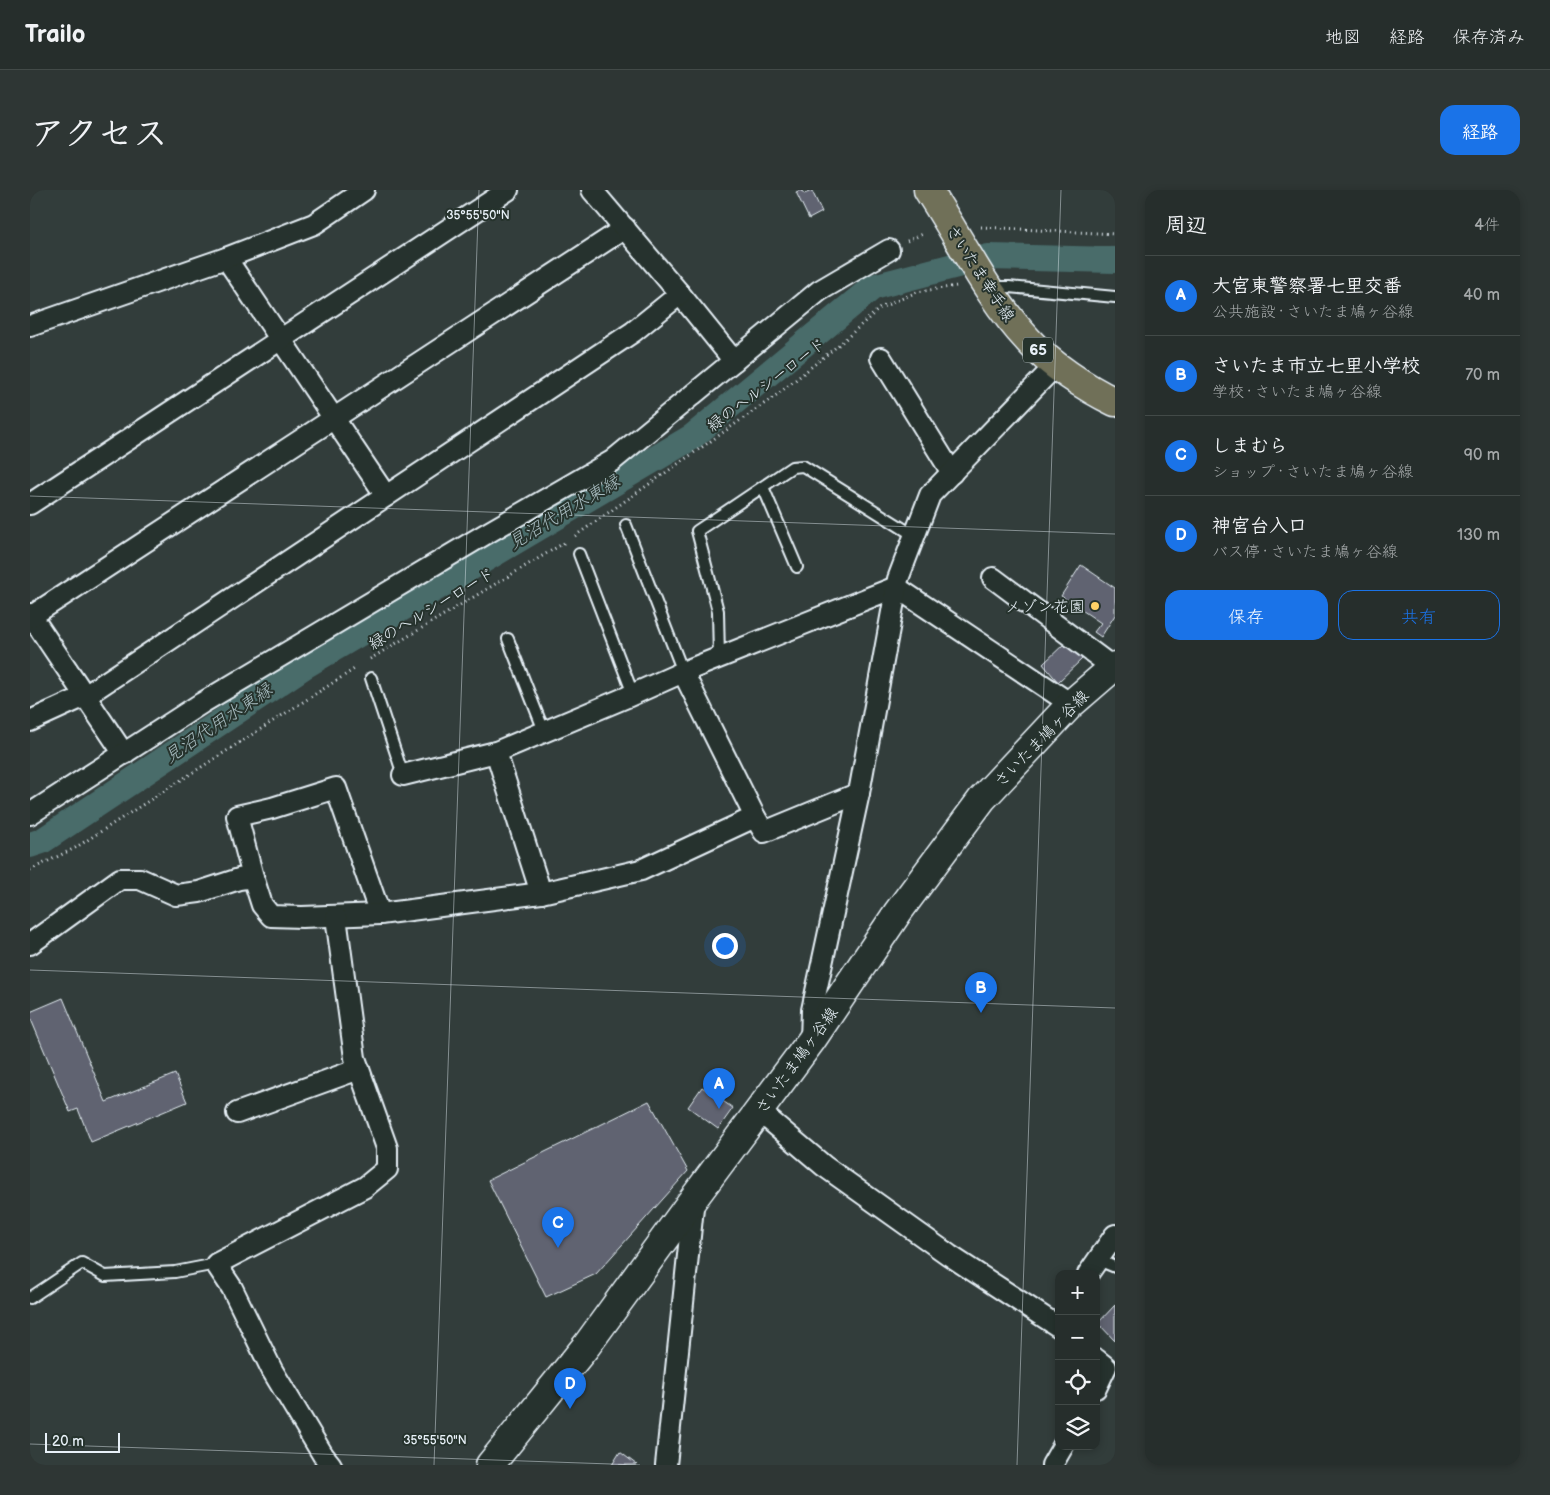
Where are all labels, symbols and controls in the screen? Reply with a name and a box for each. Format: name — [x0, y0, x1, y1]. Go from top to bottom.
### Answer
text: Trailo — [25, 20, 85, 49]
text: 地図 — [1325, 27, 1361, 48]
text: 経路 — [1389, 27, 1425, 48]
text: 保存済み — [1453, 27, 1525, 48]
button: 経路 — [1440, 105, 1520, 155]
text: アクセス — [30, 113, 168, 156]
text: 35°55'50"N — [446, 208, 510, 223]
text: 周辺 — [1165, 213, 1207, 238]
text: 4件 — [1474, 216, 1500, 235]
street label: さいたま幸手線 — [941, 222, 1018, 326]
text: 大宮東警察署七里交番 — [1212, 275, 1402, 298]
text: A — [1176, 286, 1186, 305]
text: 40 m — [1463, 286, 1500, 305]
text: 公共施設 · さいたま鳩ヶ谷線 — [1212, 303, 1414, 322]
street label: 緑のヘルシーロード — [704, 334, 830, 436]
road number: 65 — [1023, 338, 1053, 362]
text: さいたま市立七里小学校 — [1212, 355, 1421, 378]
text: B — [1175, 366, 1187, 385]
text: 70 m — [1465, 366, 1500, 385]
text: 学校 · さいたま鳩ヶ谷線 — [1212, 383, 1382, 402]
text: しまむら — [1212, 435, 1288, 458]
text: C — [1175, 446, 1187, 465]
text: 90 m — [1464, 446, 1500, 465]
text: ショップ · さいたま鳩ヶ谷線 — [1212, 463, 1413, 482]
water label: 見沼代用水東縁 — [505, 470, 625, 554]
text: 神宮台入口 — [1212, 515, 1307, 538]
text: D — [1175, 526, 1187, 545]
text: 130 m — [1457, 526, 1500, 545]
text: バス停 · さいたま鳩ヶ谷線 — [1212, 543, 1398, 562]
street label: 緑のヘルシーロード — [365, 564, 498, 654]
button: 保存 — [1165, 590, 1328, 640]
button: 共有 — [1338, 590, 1500, 640]
place label: メゾン花園 — [1005, 598, 1085, 617]
marker: メゾン花園 — [1089, 600, 1101, 612]
water label: 見沼代用水東縁 — [160, 678, 278, 767]
street label: さいたま鳩ヶ谷線 — [991, 687, 1093, 791]
your location — [712, 933, 738, 959]
pin: B — [965, 972, 997, 1013]
street label: さいたま鳩ヶ谷線 — [752, 1004, 842, 1118]
pin: A — [703, 1068, 735, 1109]
pin: C — [542, 1207, 574, 1248]
map controls — [1055, 1270, 1100, 1450]
button: + — [1055, 1270, 1100, 1315]
button: − — [1055, 1315, 1100, 1360]
button: locate — [1055, 1360, 1100, 1405]
pin: D — [554, 1368, 586, 1409]
button: layers — [1055, 1405, 1100, 1450]
scale bar — [45, 1430, 120, 1453]
text: 20 m — [52, 1433, 84, 1450]
text: 35°55'50"N — [403, 1433, 467, 1448]

